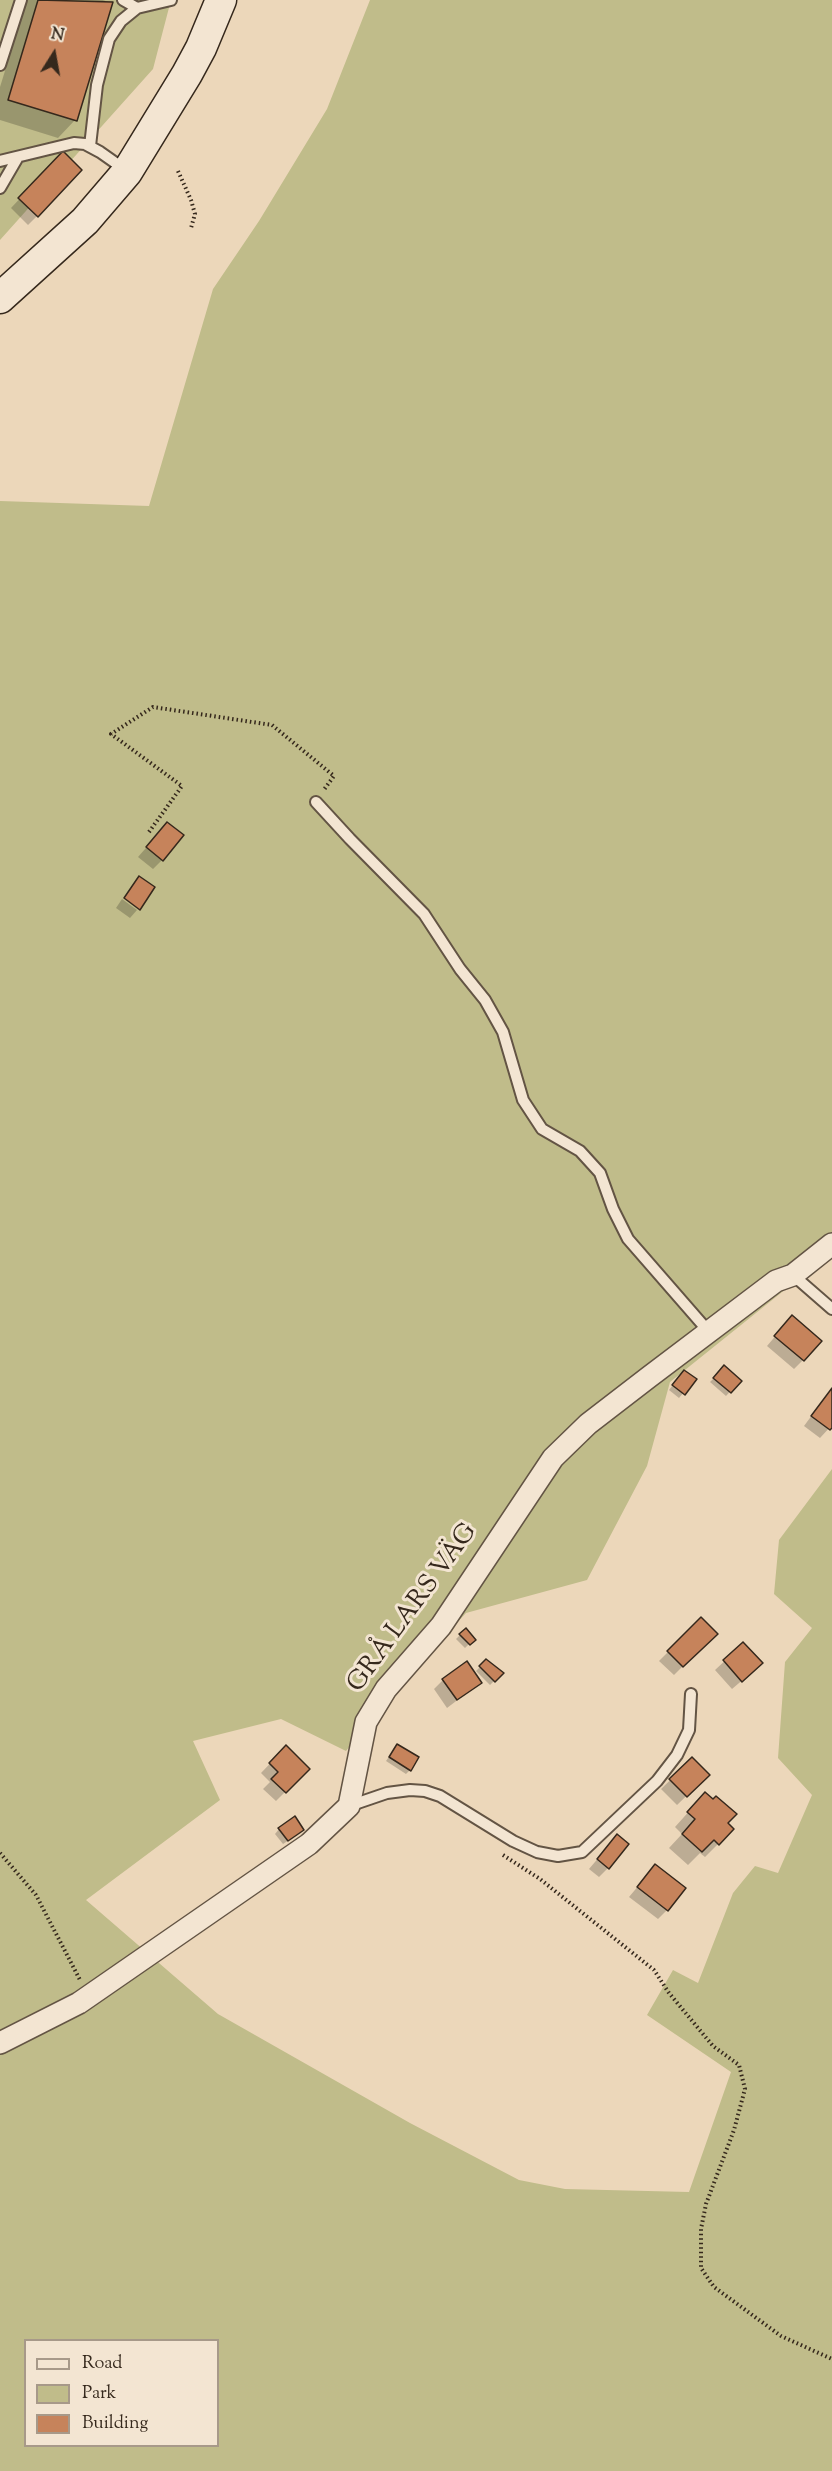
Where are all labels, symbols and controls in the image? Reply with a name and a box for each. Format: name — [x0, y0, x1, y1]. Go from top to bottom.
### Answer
text: N — [49, 23, 66, 48]
north arrow — [24, 24, 84, 84]
street label: GRÅ LARS VÄG — [342, 1518, 486, 1700]
legend — [24, 2339, 219, 2447]
text: Road — [82, 2351, 122, 2377]
text: Park — [82, 2381, 116, 2407]
text: Building — [82, 2411, 148, 2437]

